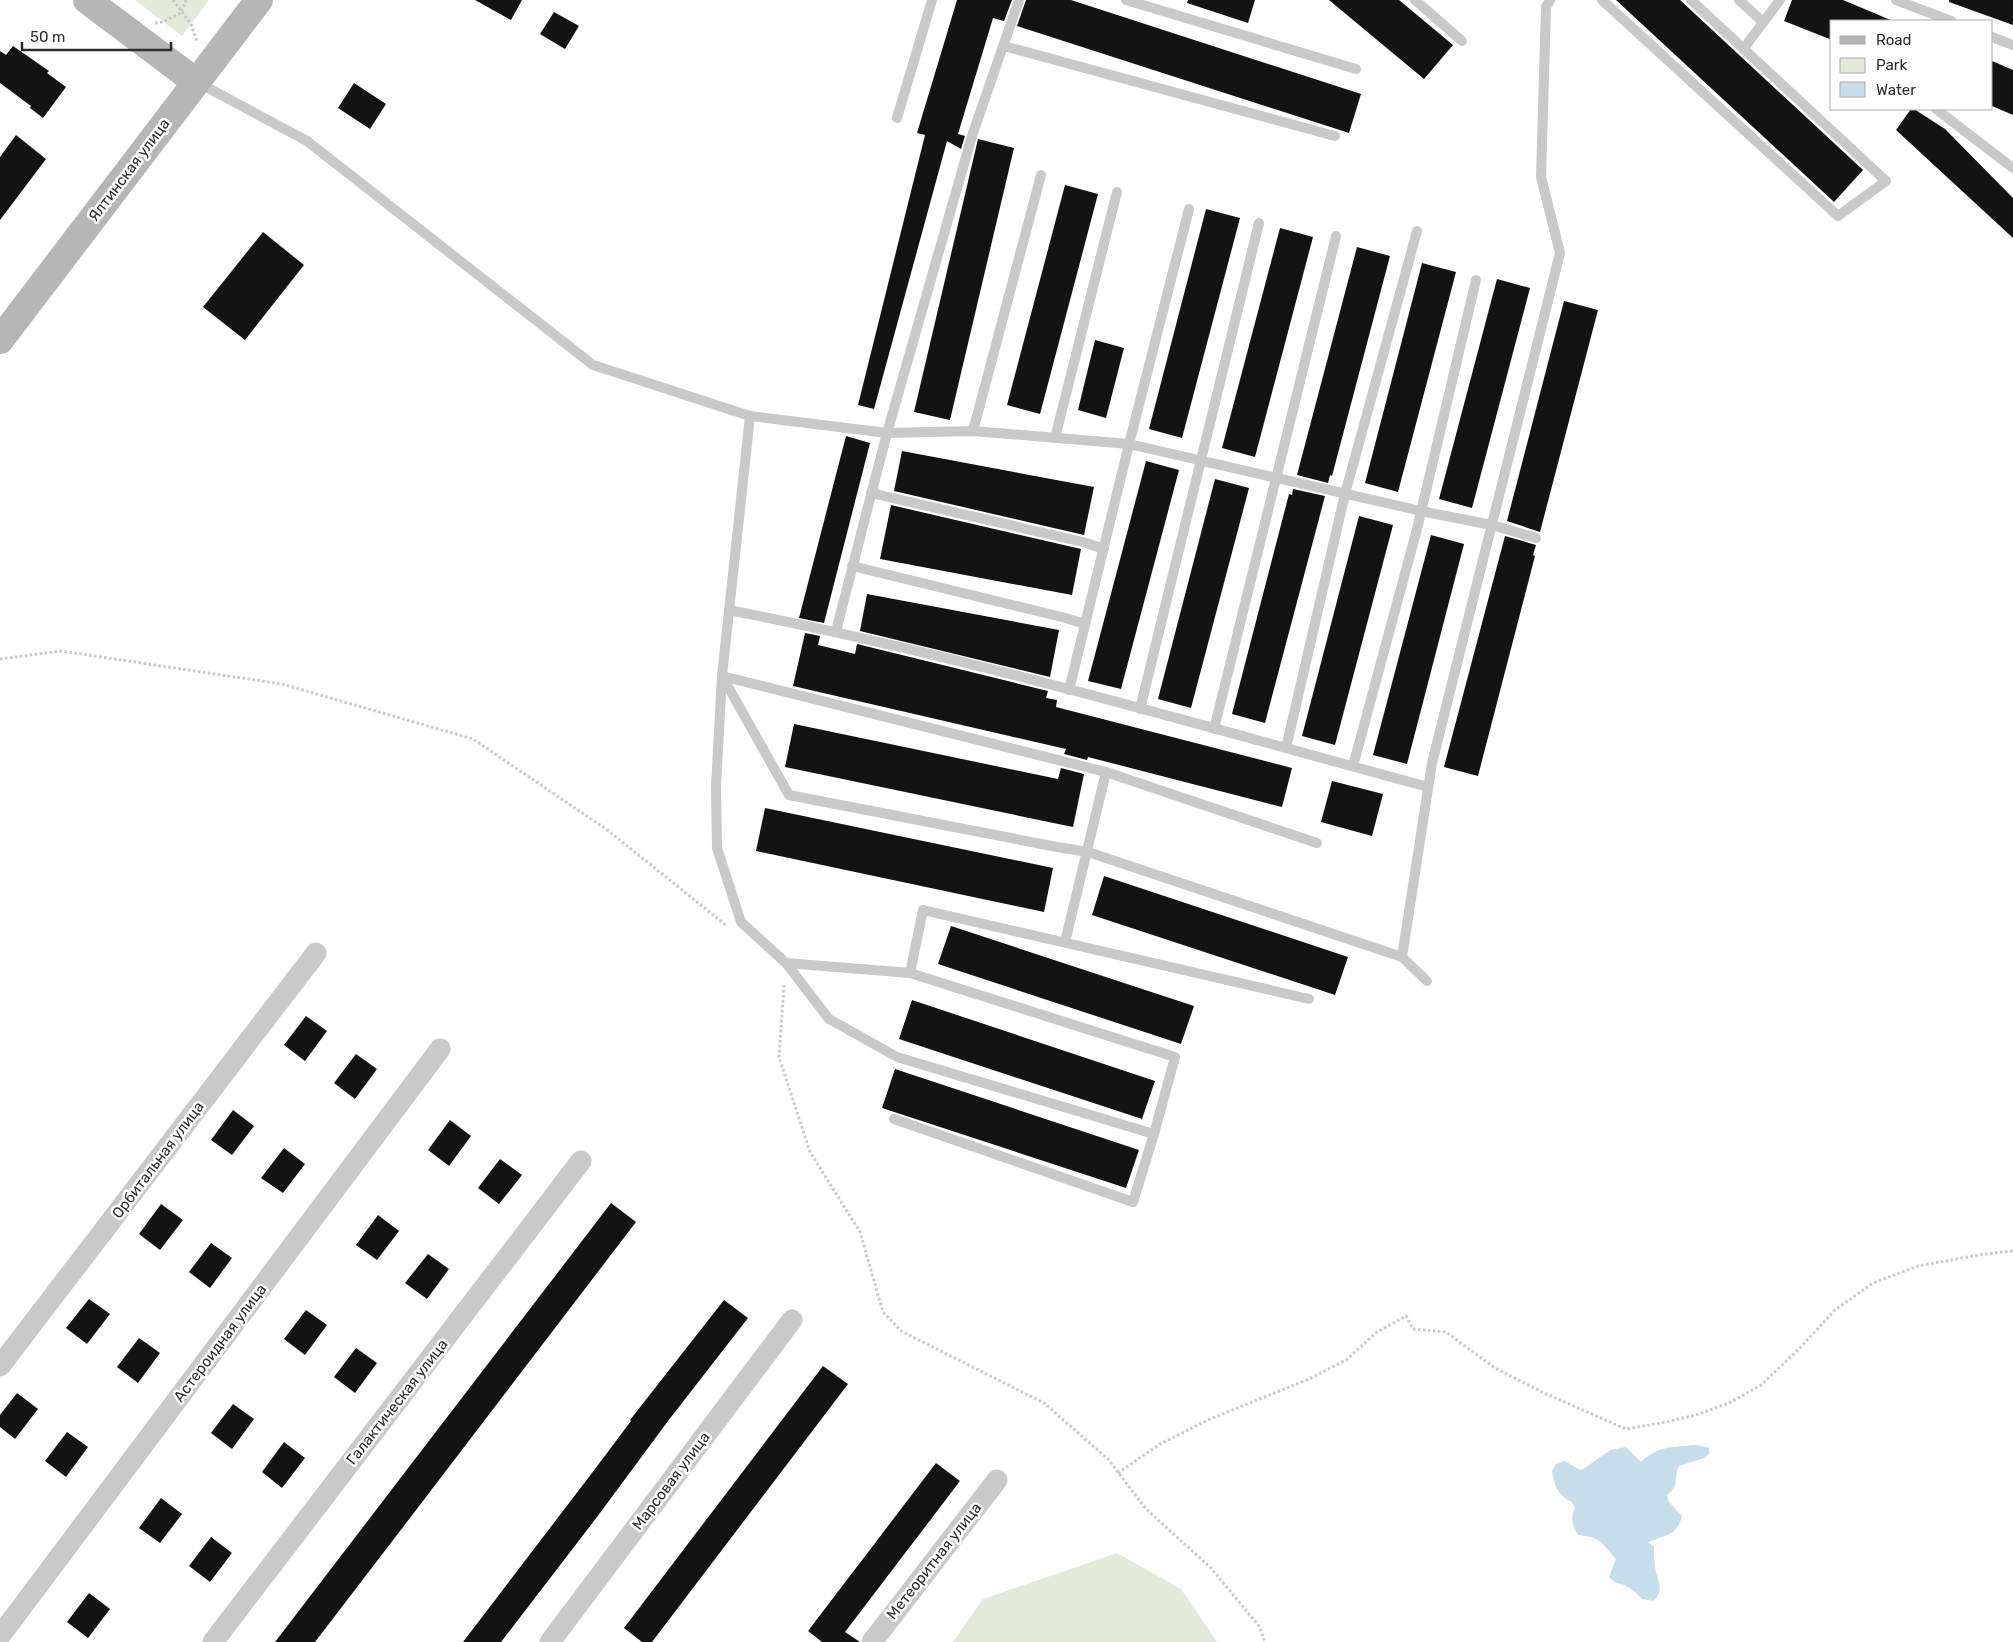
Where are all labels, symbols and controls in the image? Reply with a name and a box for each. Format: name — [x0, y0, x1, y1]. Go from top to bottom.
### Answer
scale bar — [22, 20, 171, 52]
legend — [1830, 20, 1993, 110]
text: 50 m — [30, 28, 65, 46]
text: Road — [1876, 31, 1912, 49]
text: Park — [1876, 56, 1907, 74]
text: Water — [1876, 81, 1916, 99]
street label: Ялтинская улица — [84, 115, 174, 225]
street label: Орбитальная улица — [108, 1098, 208, 1222]
street label: Астероидная улица — [170, 1281, 270, 1405]
street label: Галактическая улица — [342, 1336, 452, 1468]
street label: Марсовая улица — [628, 1429, 714, 1533]
street label: Метеоритная улица — [883, 1499, 985, 1623]

